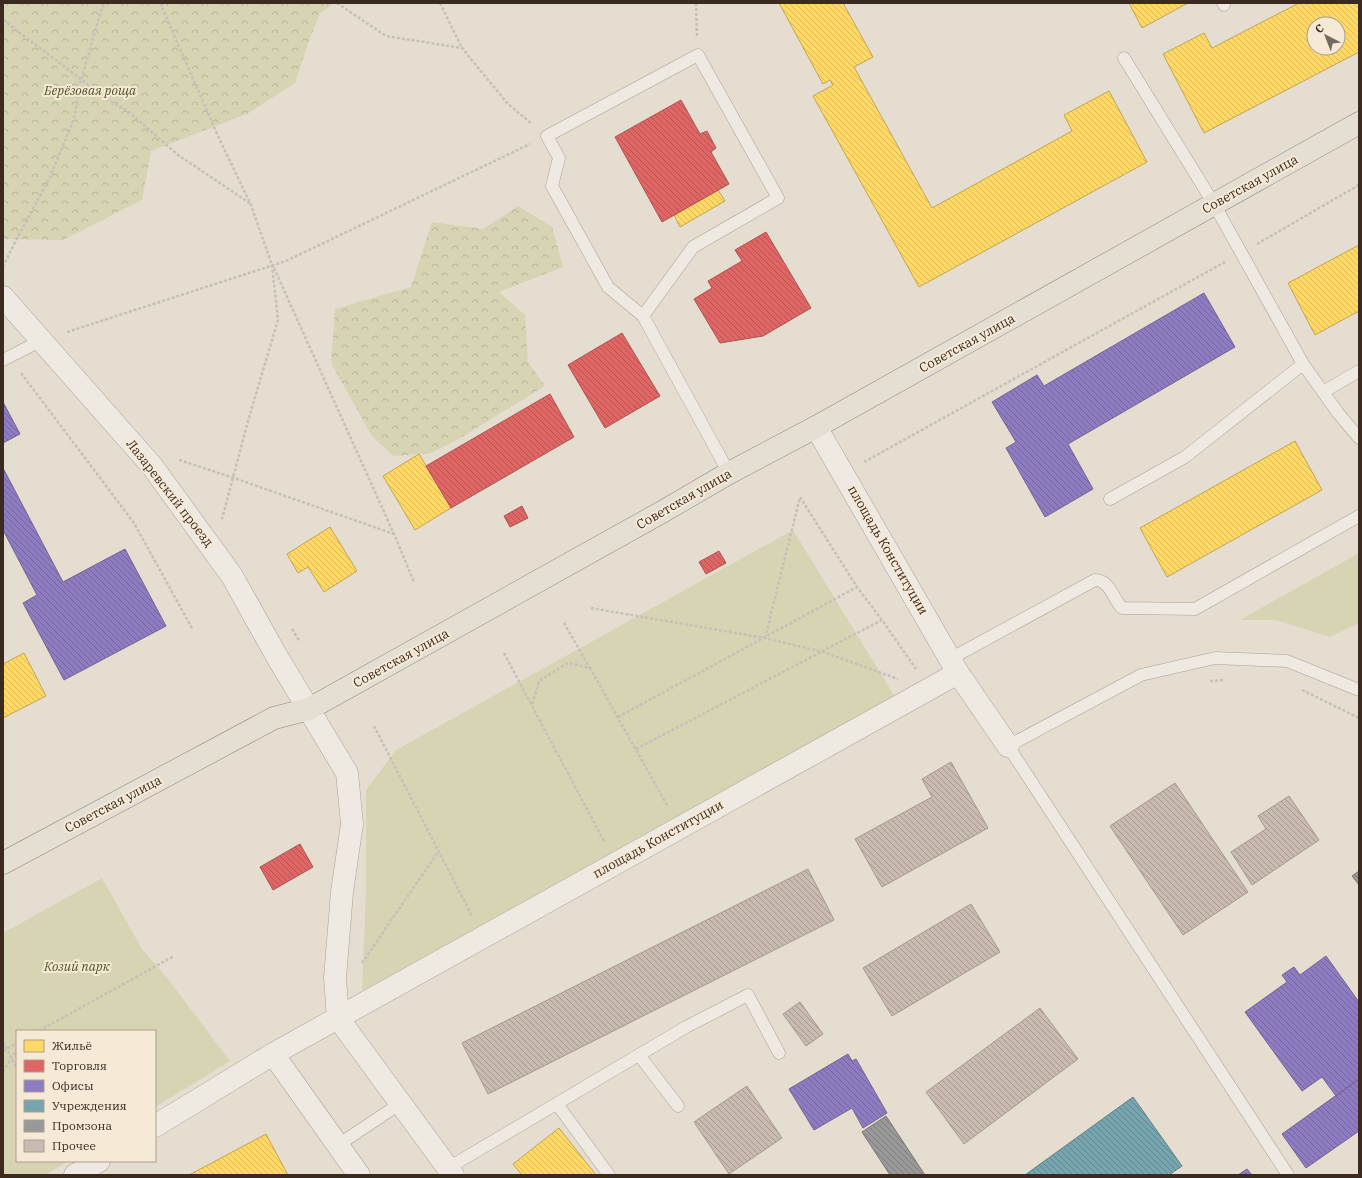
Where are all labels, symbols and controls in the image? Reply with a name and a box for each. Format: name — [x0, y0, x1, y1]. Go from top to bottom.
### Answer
north arrow — [1306, 16, 1346, 56]
text: С — [1312, 21, 1327, 36]
park label: Берёзовая роща — [43, 82, 136, 99]
street label: Советская улица — [1199, 151, 1301, 217]
street label: Советская улица — [916, 310, 1018, 376]
street label: Лазаревский проезд — [123, 436, 217, 550]
street label: Советская улица — [633, 465, 735, 533]
street label: площадь Конституции — [844, 482, 932, 618]
street label: Советская улица — [350, 625, 452, 691]
street label: Советская улица — [62, 771, 164, 837]
street label: площадь Конституции — [590, 796, 726, 882]
park label: Козий парк — [43, 958, 111, 975]
legend — [16, 1030, 156, 1162]
text: Жильё — [52, 1038, 92, 1053]
text: Торговля — [52, 1058, 107, 1073]
text: Офисы — [52, 1078, 94, 1093]
text: Учреждения — [52, 1098, 127, 1113]
text: Промзона — [52, 1118, 112, 1133]
text: Прочее — [52, 1138, 96, 1153]

